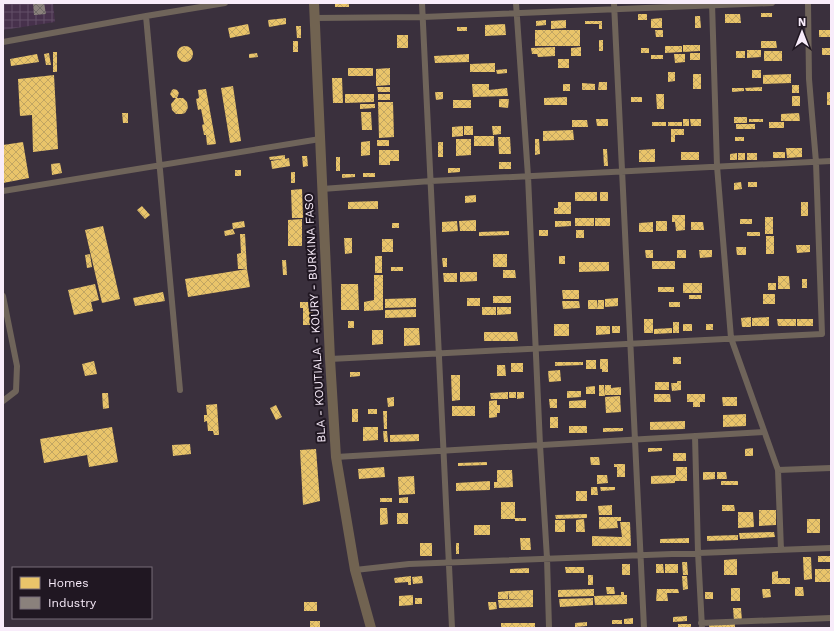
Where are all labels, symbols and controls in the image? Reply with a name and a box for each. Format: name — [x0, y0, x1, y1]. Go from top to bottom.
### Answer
north arrow — [782, 12, 822, 52]
text: N — [798, 16, 806, 29]
street label: BLA - KOUTIALA - KOURY - BURKINA FASO — [301, 193, 329, 443]
legend — [12, 567, 152, 619]
text: Homes — [48, 576, 89, 590]
text: Industry — [48, 596, 97, 610]

